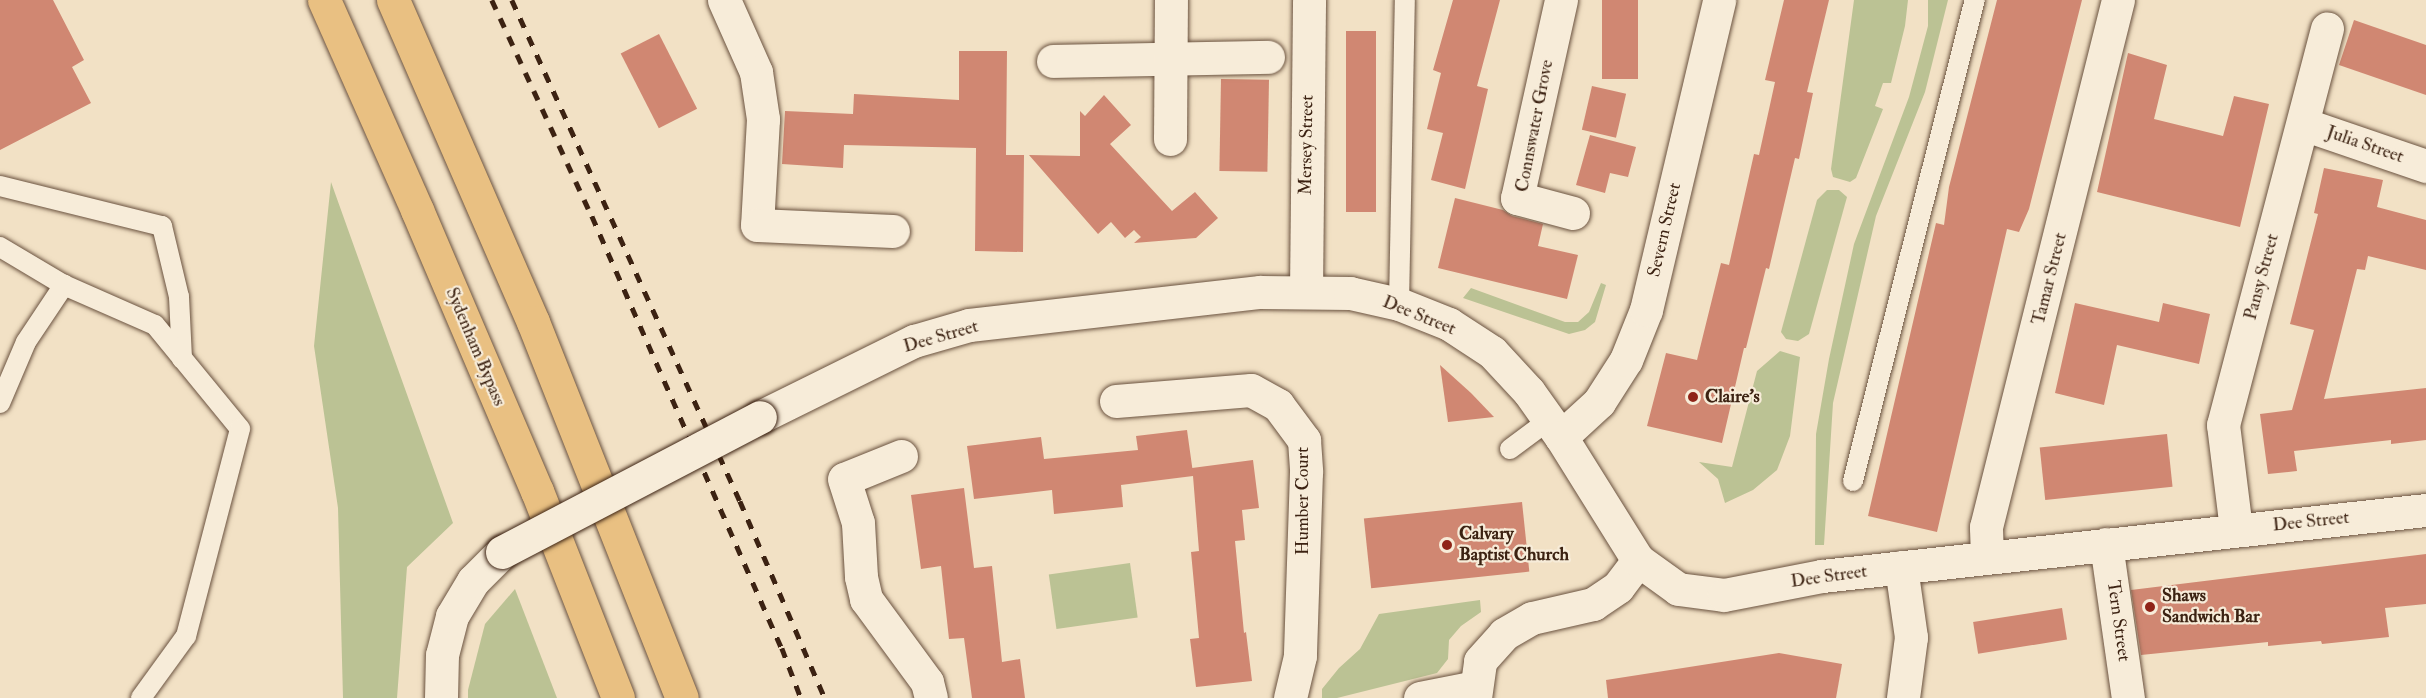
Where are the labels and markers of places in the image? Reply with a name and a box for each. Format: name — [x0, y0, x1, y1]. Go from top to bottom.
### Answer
place label: Claire's — [1705, 386, 1760, 408]
marker: Claire's — [1686, 390, 1700, 404]
place label: Calvary Baptist Church — [1459, 524, 1569, 566]
marker: Calvary Baptist Church — [1440, 538, 1454, 552]
place label: Shaws Sandwich Bar — [2162, 586, 2260, 628]
marker: Shaws Sandwich Bar — [2143, 600, 2157, 614]

